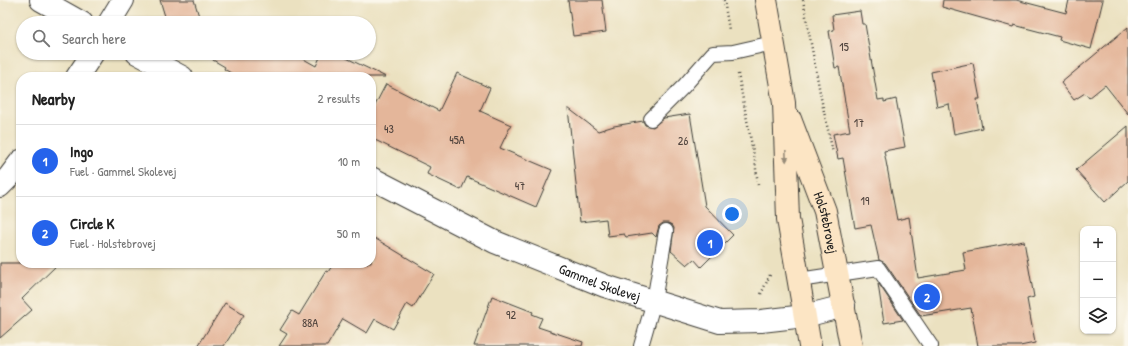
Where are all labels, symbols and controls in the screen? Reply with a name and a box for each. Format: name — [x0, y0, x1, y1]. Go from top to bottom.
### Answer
search box — [16, 16, 376, 60]
icon: search — [30, 27, 52, 49]
text: Search here — [62, 28, 126, 49]
house number: 15 — [839, 38, 849, 55]
text: Nearby — [32, 87, 75, 110]
text: 2 results — [318, 89, 360, 107]
house number: 17 — [854, 114, 864, 131]
house number: 43 — [384, 120, 394, 137]
house number: 45A — [449, 131, 465, 148]
house number: 26 — [678, 132, 688, 149]
text: Ingo — [70, 141, 93, 162]
one-way arrow — [783, 150, 789, 163]
text: 1 — [43, 152, 47, 170]
text: 10 m — [338, 152, 360, 170]
text: Fuel · Gammel Skolevej — [70, 162, 177, 180]
house number: 47 — [515, 177, 525, 194]
street label: Holstebrovej — [809, 189, 843, 255]
house number: 19 — [861, 192, 870, 209]
your location — [722, 204, 742, 224]
text: Circle K — [70, 213, 114, 234]
text: 2 — [42, 224, 48, 242]
text: 50 m — [337, 224, 360, 242]
map controls — [1080, 226, 1116, 334]
button: + — [1080, 226, 1116, 262]
pin: 1 — [697, 228, 723, 258]
text: Fuel · Holstebrovej — [70, 234, 156, 252]
street label: Gammel Skolevej — [556, 259, 643, 307]
button: − — [1080, 262, 1116, 298]
pin: 2 — [914, 282, 940, 312]
button: layers — [1080, 298, 1116, 334]
house number: 92 — [506, 306, 516, 323]
house number: 88A — [302, 314, 318, 331]

